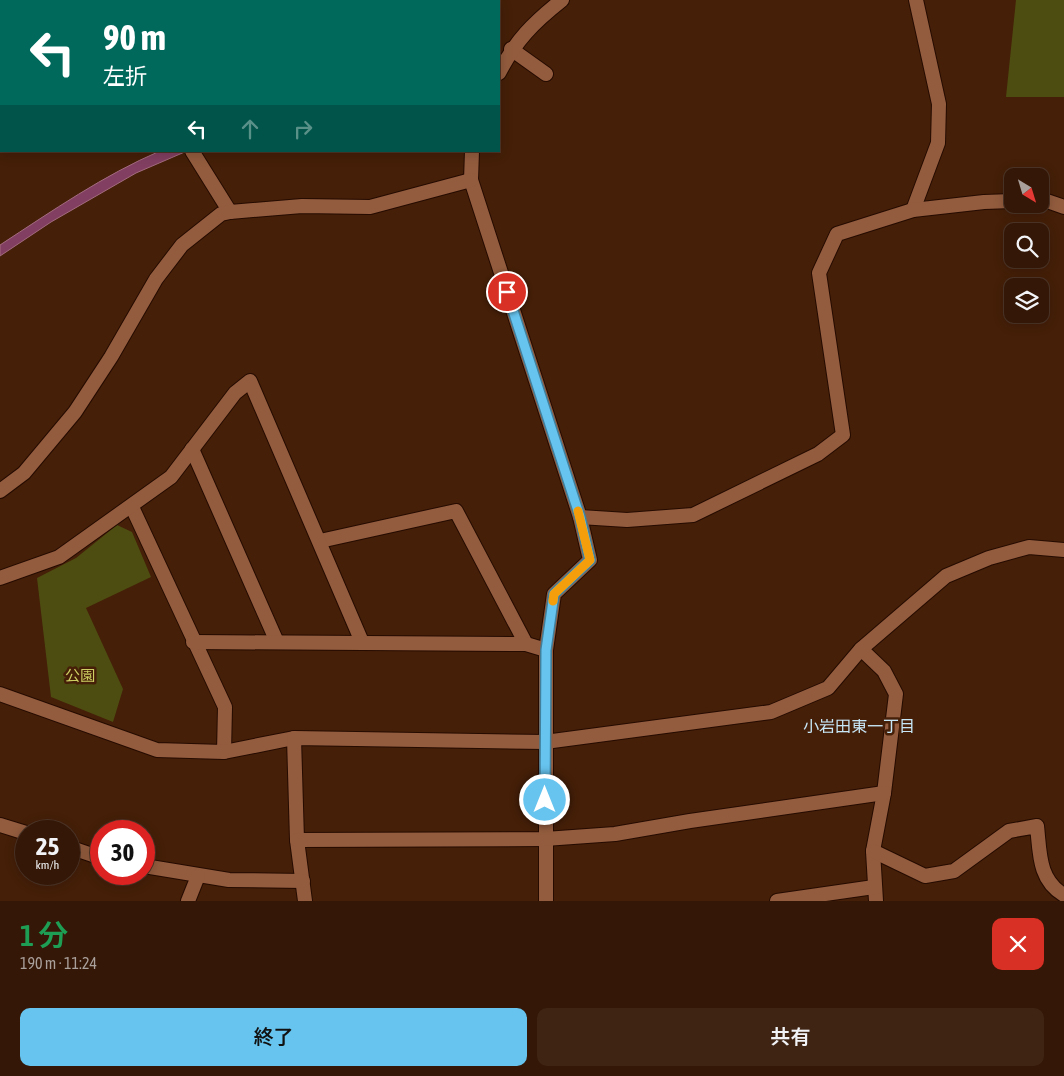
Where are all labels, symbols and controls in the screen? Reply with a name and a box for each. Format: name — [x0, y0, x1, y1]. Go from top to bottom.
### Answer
text: 90 m — [103, 17, 166, 57]
icon: left — [20, 20, 85, 85]
text: 左折 — [103, 63, 147, 89]
icon: left — [183, 115, 211, 143]
icon: ahead — [236, 115, 264, 143]
icon: right — [289, 115, 317, 143]
north arrow — [1004, 168, 1049, 212]
map controls — [1004, 168, 1049, 323]
button: search — [1004, 223, 1049, 268]
pin — [486, 271, 528, 313]
icon: arrive — [493, 278, 521, 306]
button: layers — [1004, 278, 1049, 323]
park label: 公園 — [65, 667, 95, 684]
district label: 小岩田東一丁目 — [803, 717, 915, 735]
position arrow — [518, 773, 570, 825]
speed limit sign: 30 — [90, 820, 155, 885]
text: 25 — [36, 832, 59, 860]
text: km/h — [36, 858, 59, 872]
text: 1 分 — [20, 918, 68, 952]
button: close — [992, 918, 1044, 970]
text: 190 m · 11:24 — [20, 954, 97, 972]
button: 終了 — [20, 1008, 527, 1066]
button: 共有 — [537, 1008, 1044, 1066]

